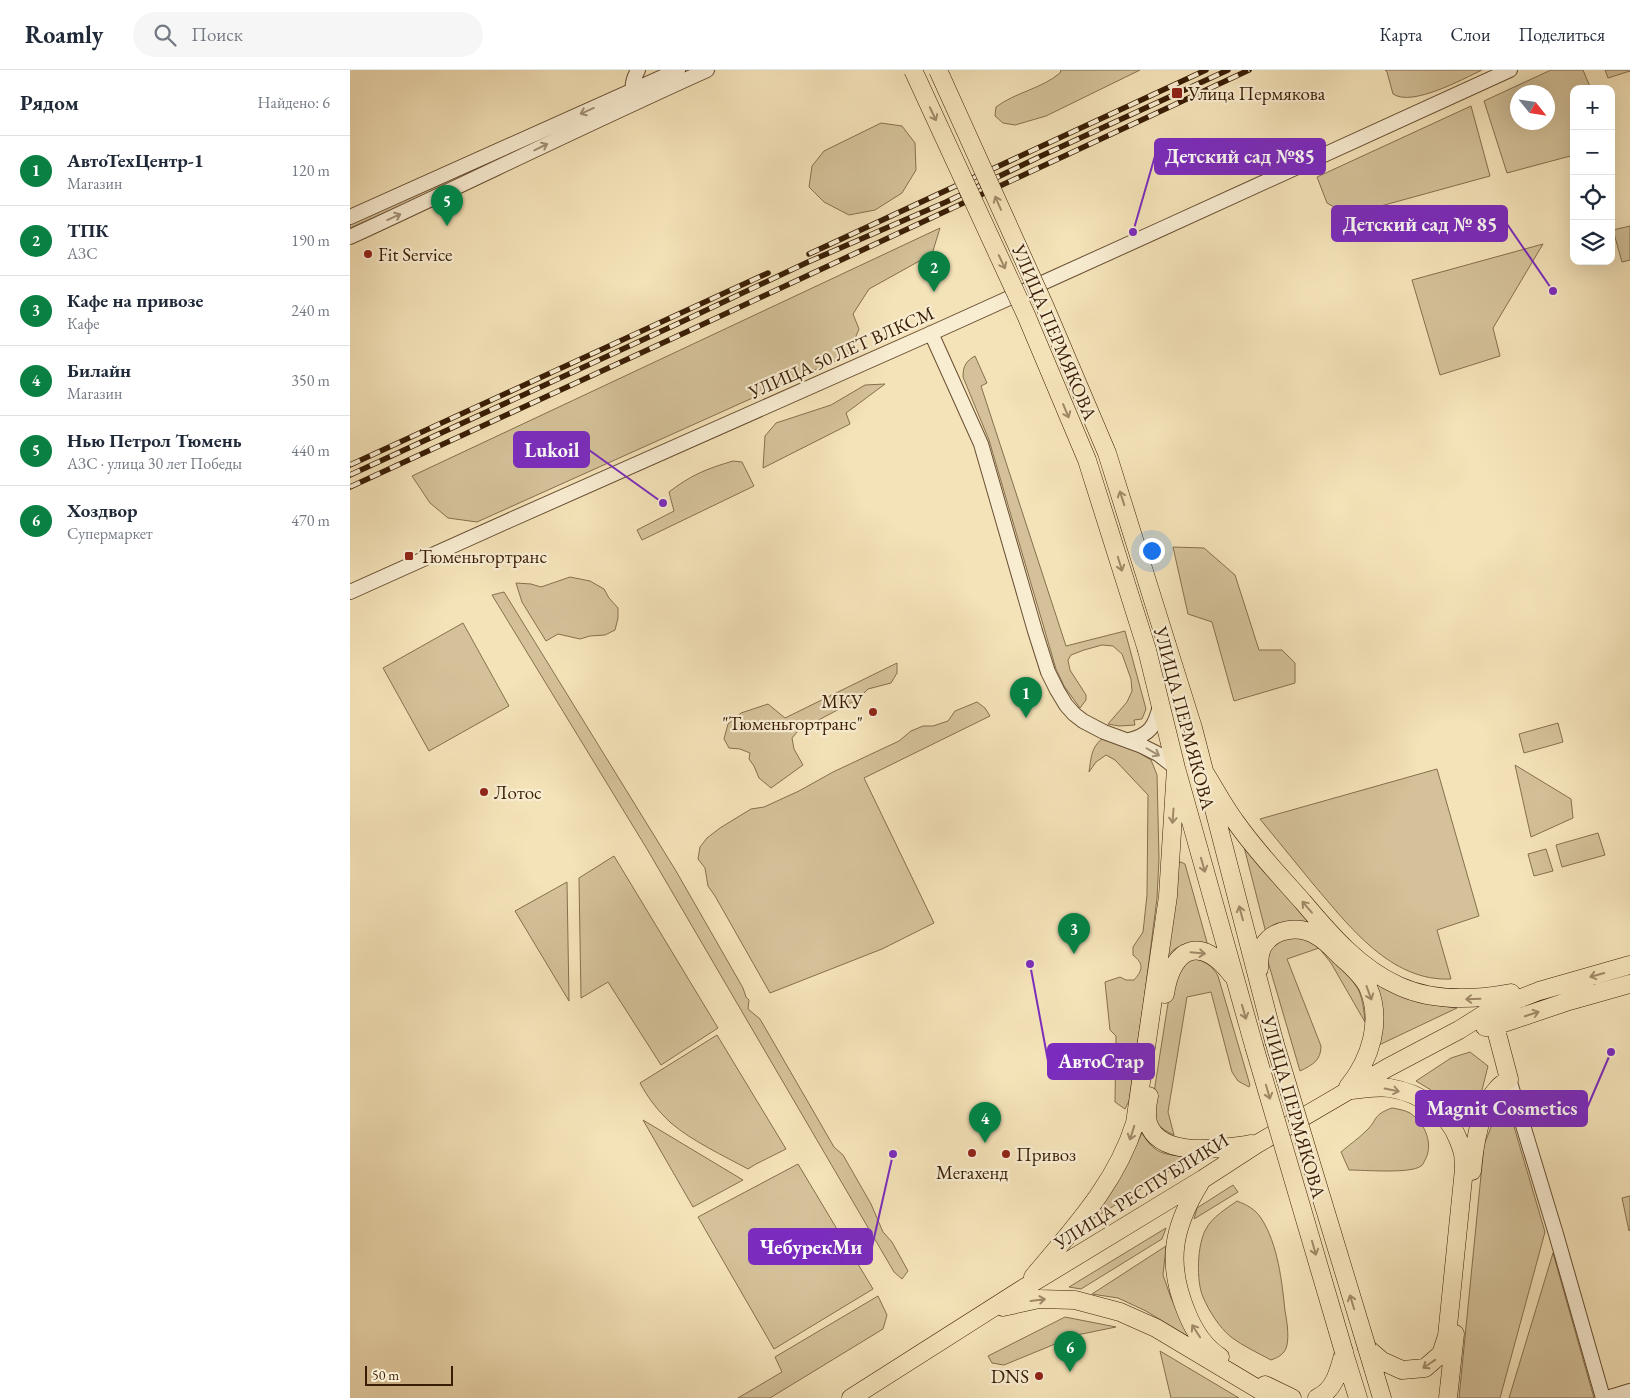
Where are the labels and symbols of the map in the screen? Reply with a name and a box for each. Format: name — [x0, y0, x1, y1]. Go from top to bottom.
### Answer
place label: Улица Пермякова — [1187, 81, 1326, 106]
north arrow — [1510, 85, 1555, 130]
marker: Улица Пермякова — [1170, 86, 1184, 100]
one-way arrow — [580, 106, 595, 116]
one-way arrow — [929, 106, 938, 121]
callout: Детский сад №85 — [1155, 139, 1325, 174]
one-way arrow — [533, 142, 548, 151]
text: Детский сад №85 — [1165, 143, 1315, 169]
pin: 5 — [431, 185, 463, 226]
one-way arrow — [993, 196, 1003, 211]
callout: Детский сад № 85 — [1332, 206, 1507, 241]
one-way arrow — [386, 211, 401, 221]
text: Детский сад № 85 — [1342, 211, 1498, 237]
street label: УЛИЦА ПЕРМЯКОВА — [1006, 240, 1103, 425]
place label: Fit Service — [378, 242, 452, 267]
marker: Fit Service — [362, 248, 374, 260]
pin: 2 — [918, 251, 950, 292]
one-way arrow — [997, 254, 1007, 269]
street label: УЛИЦА 50 ЛЕТ ВЛКСМ — [744, 300, 938, 405]
one-way arrow — [1062, 403, 1071, 418]
callout: Lukoil — [514, 432, 589, 467]
text: Lukoil — [525, 437, 580, 463]
one-way arrow — [1117, 491, 1126, 507]
your location — [1139, 538, 1165, 564]
place label: Тюменьгортранс — [419, 544, 547, 569]
marker: Тюменьгортранс — [403, 550, 415, 562]
one-way arrow — [1116, 555, 1126, 571]
street label: УЛИЦА ПЕРМЯКОВА — [1148, 623, 1221, 813]
pin: 1 — [1010, 677, 1042, 718]
place label: МКУ "Тюменьгортранс" — [722, 689, 864, 736]
marker: МКУ "Тюменьгортранс" — [867, 706, 879, 718]
one-way arrow — [1146, 747, 1161, 757]
place label: Лотос — [494, 780, 542, 805]
marker: Лотос — [478, 786, 490, 798]
one-way arrow — [1168, 808, 1177, 824]
one-way arrow — [1198, 857, 1208, 873]
one-way arrow — [1301, 901, 1313, 914]
one-way arrow — [1236, 905, 1245, 921]
pin: 3 — [1058, 913, 1090, 954]
one-way arrow — [1189, 948, 1205, 957]
one-way arrow — [1590, 970, 1606, 980]
one-way arrow — [1365, 985, 1374, 1000]
one-way arrow — [1465, 994, 1482, 1004]
one-way arrow — [1240, 1003, 1250, 1019]
one-way arrow — [1523, 1008, 1539, 1018]
street label: УЛИЦА ПЕРМЯКОВА — [1255, 1012, 1332, 1202]
callout: АвтоСтар — [1048, 1044, 1154, 1079]
text: АвтоСтар — [1057, 1048, 1144, 1074]
one-way arrow — [1263, 1084, 1273, 1100]
one-way arrow — [1384, 1085, 1400, 1095]
callout: Magnit Cosmetics — [1416, 1091, 1587, 1126]
text: Magnit Cosmetics — [1427, 1095, 1577, 1121]
pin: 4 — [969, 1102, 1001, 1143]
one-way arrow — [1127, 1125, 1136, 1141]
street label: УЛИЦА РЕСПУБЛИКИ — [1049, 1128, 1233, 1256]
place label: Привоз — [1016, 1142, 1076, 1167]
marker: Мегахенд — [966, 1147, 978, 1159]
marker: Привоз — [1000, 1148, 1012, 1160]
place label: Мегахенд — [936, 1160, 1008, 1185]
callout: ЧебурекМи — [749, 1229, 872, 1264]
text: ЧебурекМи — [760, 1234, 863, 1260]
one-way arrow — [1309, 1240, 1319, 1256]
one-way arrow — [1347, 1294, 1357, 1310]
one-way arrow — [1029, 1295, 1045, 1305]
one-way arrow — [1190, 1324, 1201, 1338]
pin: 6 — [1054, 1331, 1086, 1372]
one-way arrow — [1422, 1358, 1436, 1369]
scale bar — [365, 1363, 452, 1386]
place label: DNS — [991, 1364, 1029, 1389]
marker: DNS — [1033, 1370, 1045, 1382]

